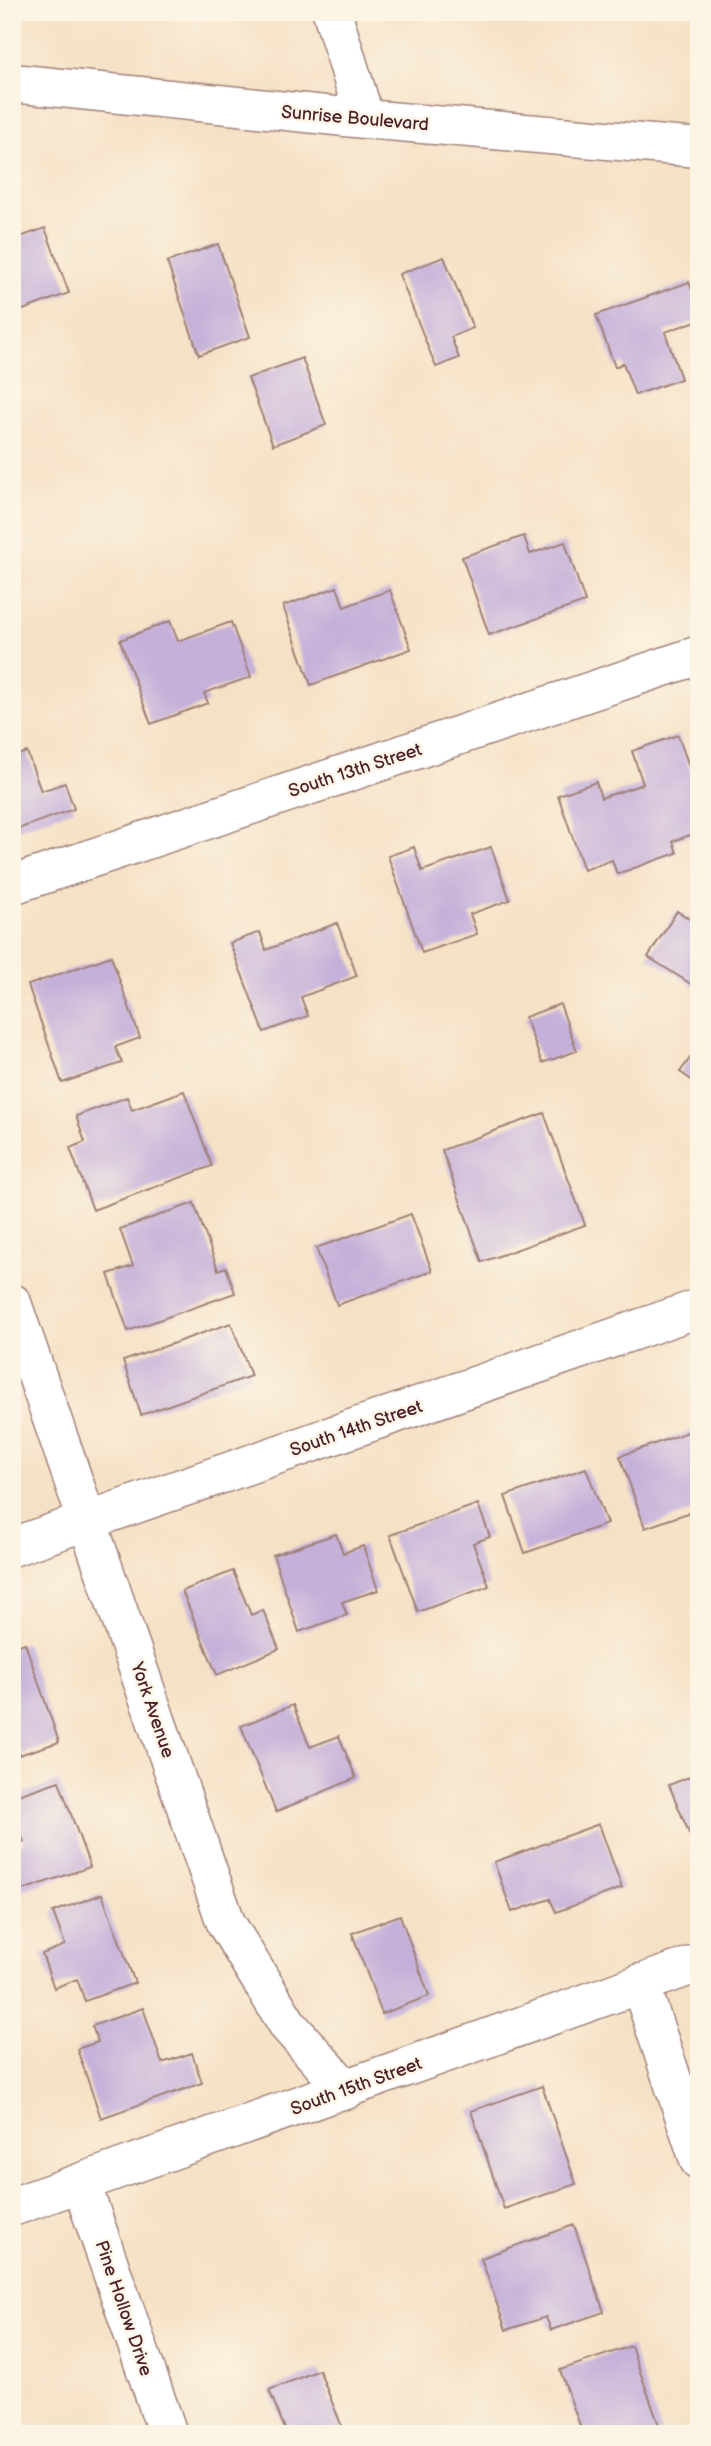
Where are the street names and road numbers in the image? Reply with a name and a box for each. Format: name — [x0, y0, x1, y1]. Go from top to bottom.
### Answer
street label: Sunrise Boulevard — [280, 102, 430, 135]
street label: South 13th Street — [286, 739, 425, 802]
street label: South 14th Street — [287, 1396, 426, 1461]
street label: York Avenue — [126, 1659, 179, 1761]
street label: South 15th Street — [288, 2053, 425, 2120]
street label: Pine Hollow Drive — [91, 2238, 157, 2379]

